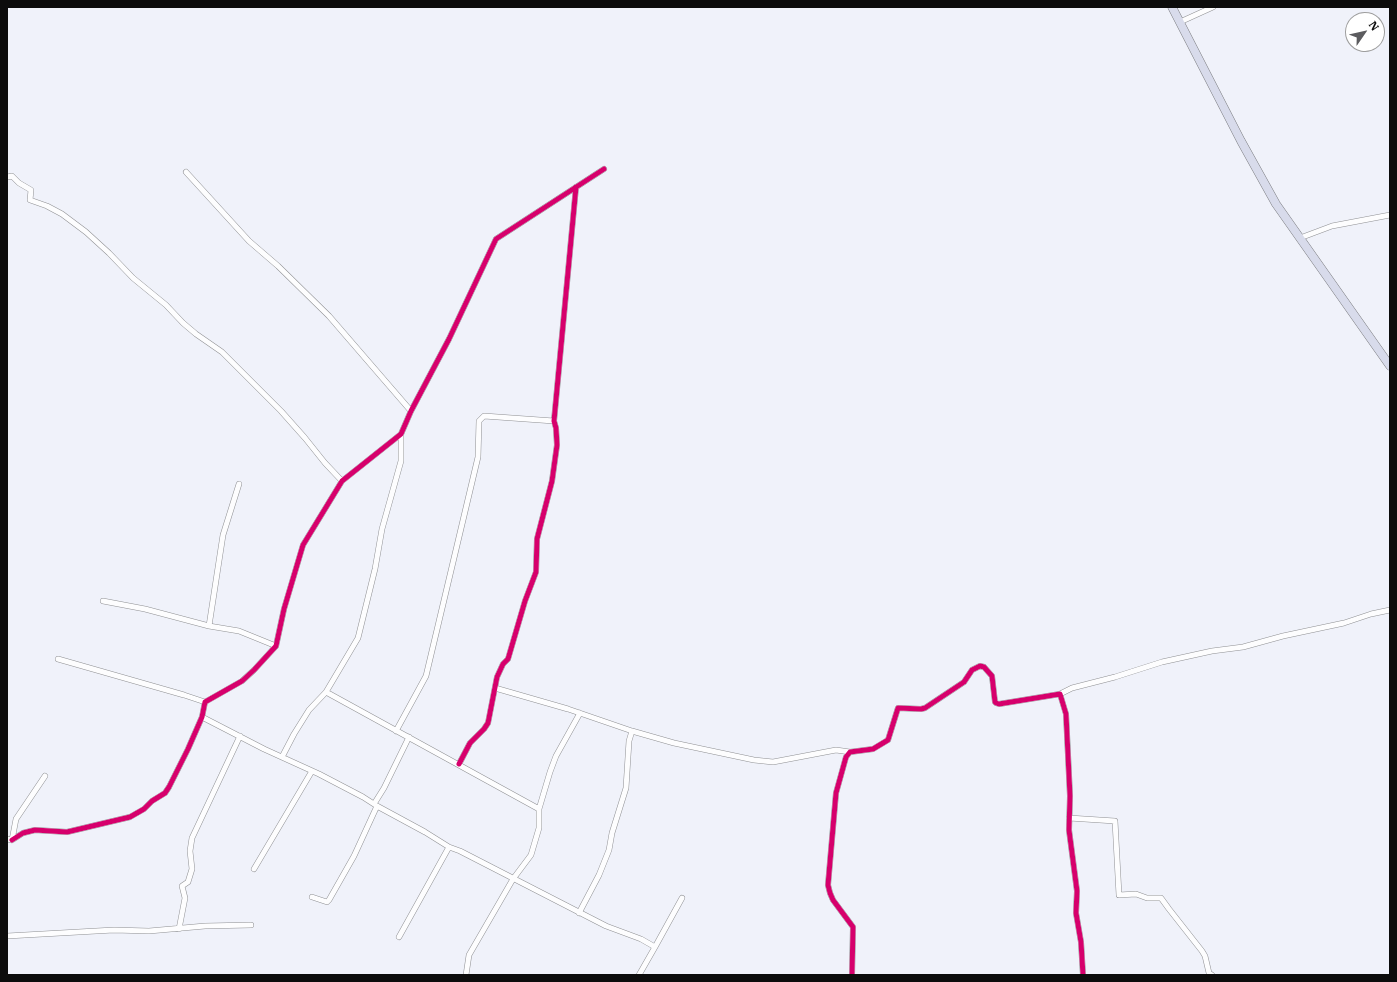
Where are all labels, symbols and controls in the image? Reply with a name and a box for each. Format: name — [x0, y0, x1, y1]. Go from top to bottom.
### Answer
north arrow — [1345, 12, 1385, 52]
text: N — [1366, 18, 1382, 33]

